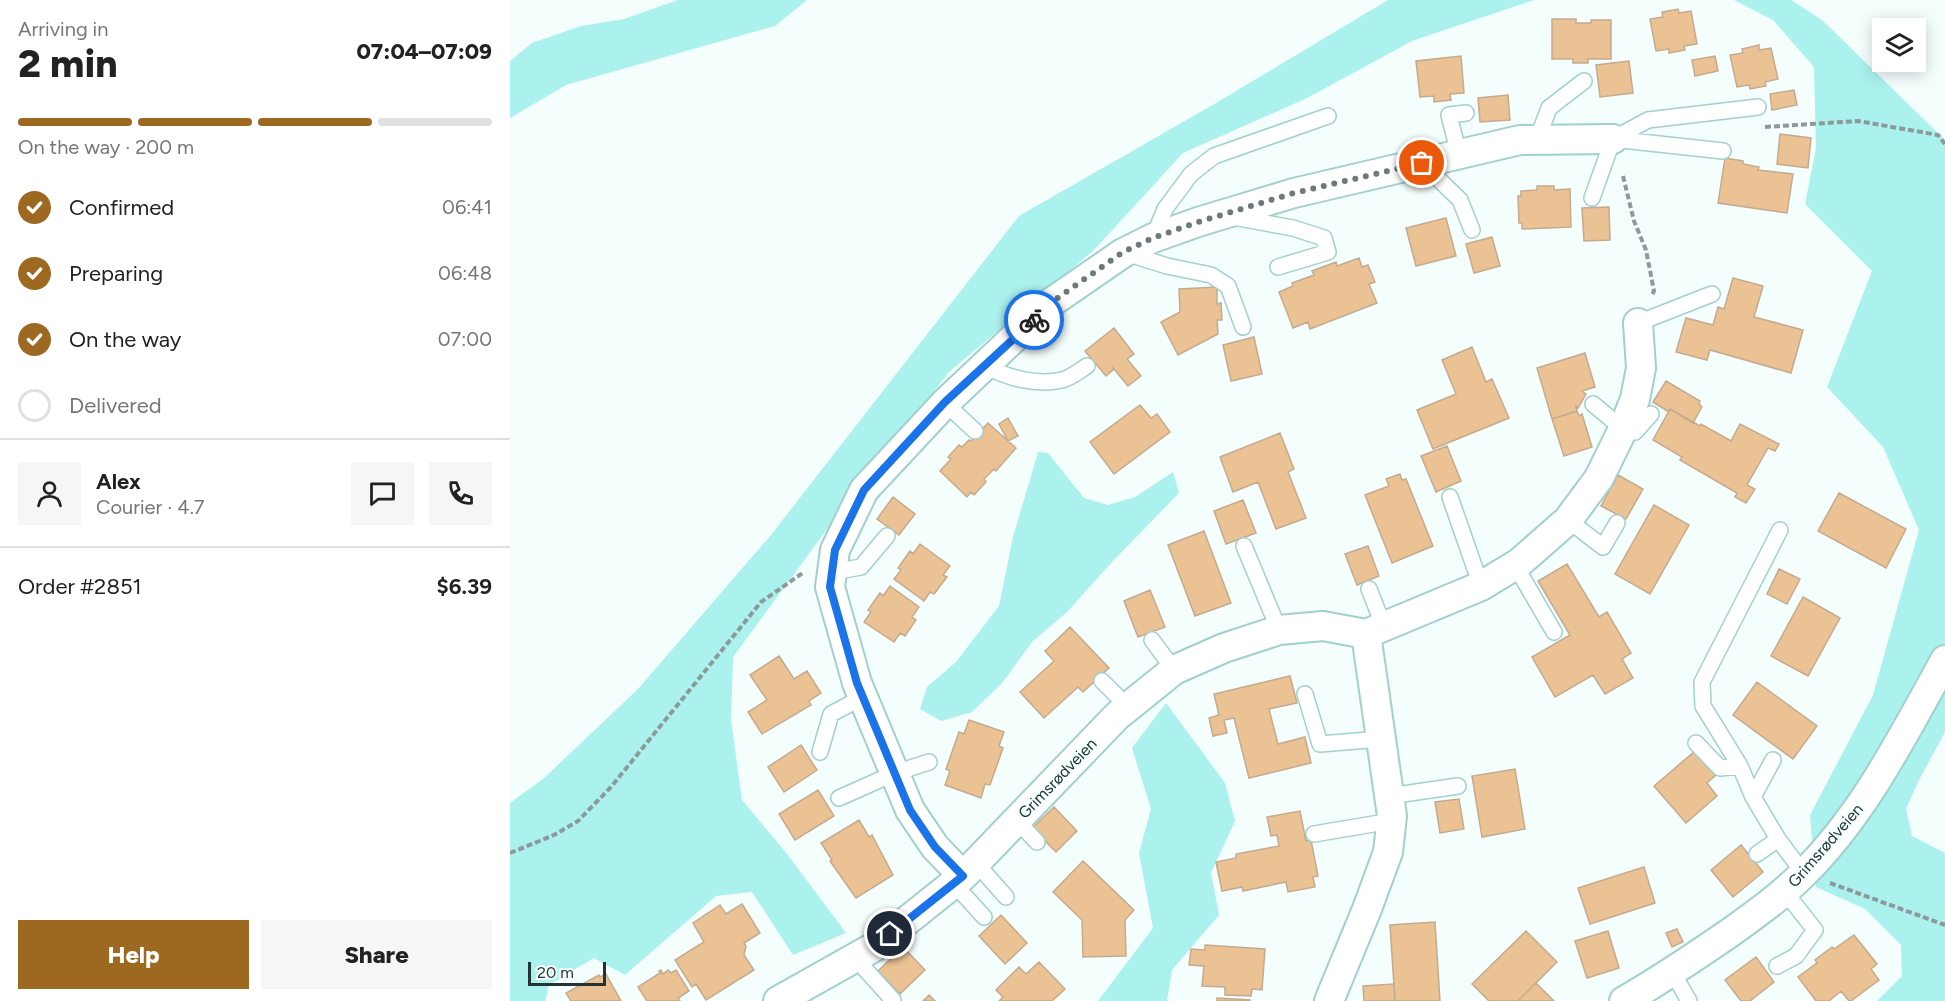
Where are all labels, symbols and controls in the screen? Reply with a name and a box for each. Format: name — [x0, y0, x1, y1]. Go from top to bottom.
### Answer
text: Arriving in — [18, 17, 108, 41]
map controls — [1872, 18, 1926, 72]
button: layers — [1872, 18, 1926, 72]
text: 07:04–07:09 — [357, 38, 492, 65]
text: 2 min — [18, 40, 118, 87]
text: On the way · 200 m — [18, 135, 194, 159]
pin — [1396, 137, 1447, 188]
icon: bag — [1405, 146, 1438, 179]
icon: check — [18, 191, 51, 224]
text: Confirmed — [69, 194, 174, 221]
text: 06:41 — [442, 195, 492, 219]
icon: check — [18, 257, 51, 290]
text: Preparing — [69, 260, 163, 287]
text: 06:48 — [438, 261, 492, 285]
courier — [1004, 290, 1064, 350]
icon: bike — [1018, 304, 1051, 337]
icon: check — [18, 323, 51, 356]
text: On the way — [69, 326, 181, 353]
text: 07:00 — [438, 327, 492, 351]
text: Delivered — [69, 392, 162, 419]
button: person — [18, 462, 81, 525]
button: chat — [351, 462, 414, 525]
button: phone — [429, 462, 492, 525]
text: Alex — [96, 468, 141, 495]
text: Courier · 4.7 — [96, 495, 205, 519]
text: Order #2851 — [18, 573, 142, 600]
text: $6.39 — [437, 573, 492, 600]
street label: Grimsrødveien — [1014, 734, 1101, 823]
street label: Grimsrødveien — [1784, 800, 1867, 891]
pin — [864, 908, 915, 959]
icon: home — [873, 917, 906, 950]
button: Help — [18, 920, 249, 989]
button: Share — [261, 920, 492, 989]
scale bar — [528, 959, 606, 986]
text: 20 m — [537, 963, 574, 982]

